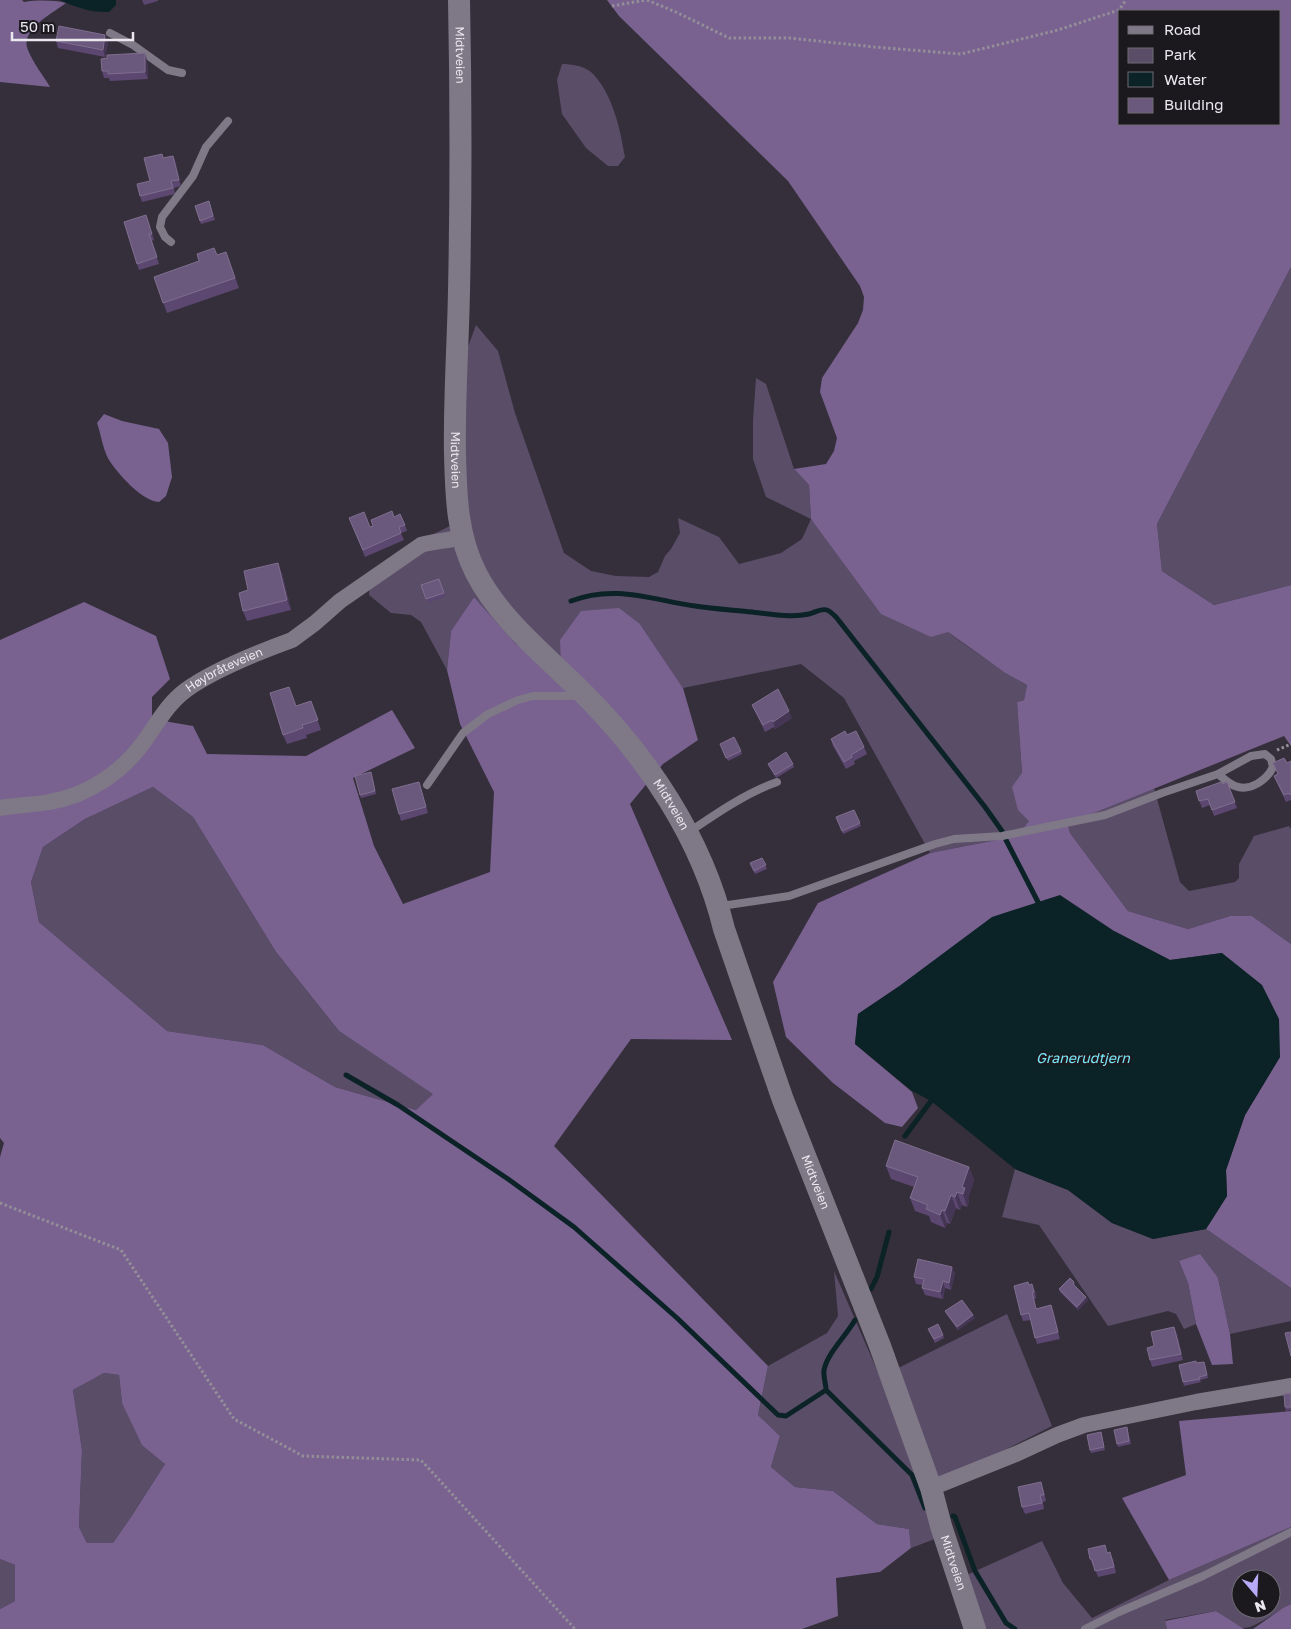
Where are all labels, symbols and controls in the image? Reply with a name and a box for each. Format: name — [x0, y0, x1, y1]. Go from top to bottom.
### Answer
scale bar — [12, 10, 134, 42]
legend — [1118, 10, 1281, 125]
text: 50 m — [20, 17, 55, 35]
text: Road — [1164, 20, 1201, 38]
street label: Midtveien — [452, 26, 468, 84]
text: Park — [1164, 45, 1197, 63]
text: Water — [1164, 70, 1207, 88]
text: Building — [1164, 95, 1224, 113]
street label: Midtveien — [448, 431, 464, 489]
street label: Høybråteveien — [182, 644, 265, 695]
street label: Midtveien — [650, 776, 693, 832]
water label: Granerudtjern — [1036, 1049, 1131, 1066]
street label: Midtveien — [798, 1153, 833, 1211]
street label: Midtveien — [938, 1533, 970, 1592]
north arrow — [1231, 1569, 1281, 1619]
text: N — [1253, 1597, 1268, 1617]

